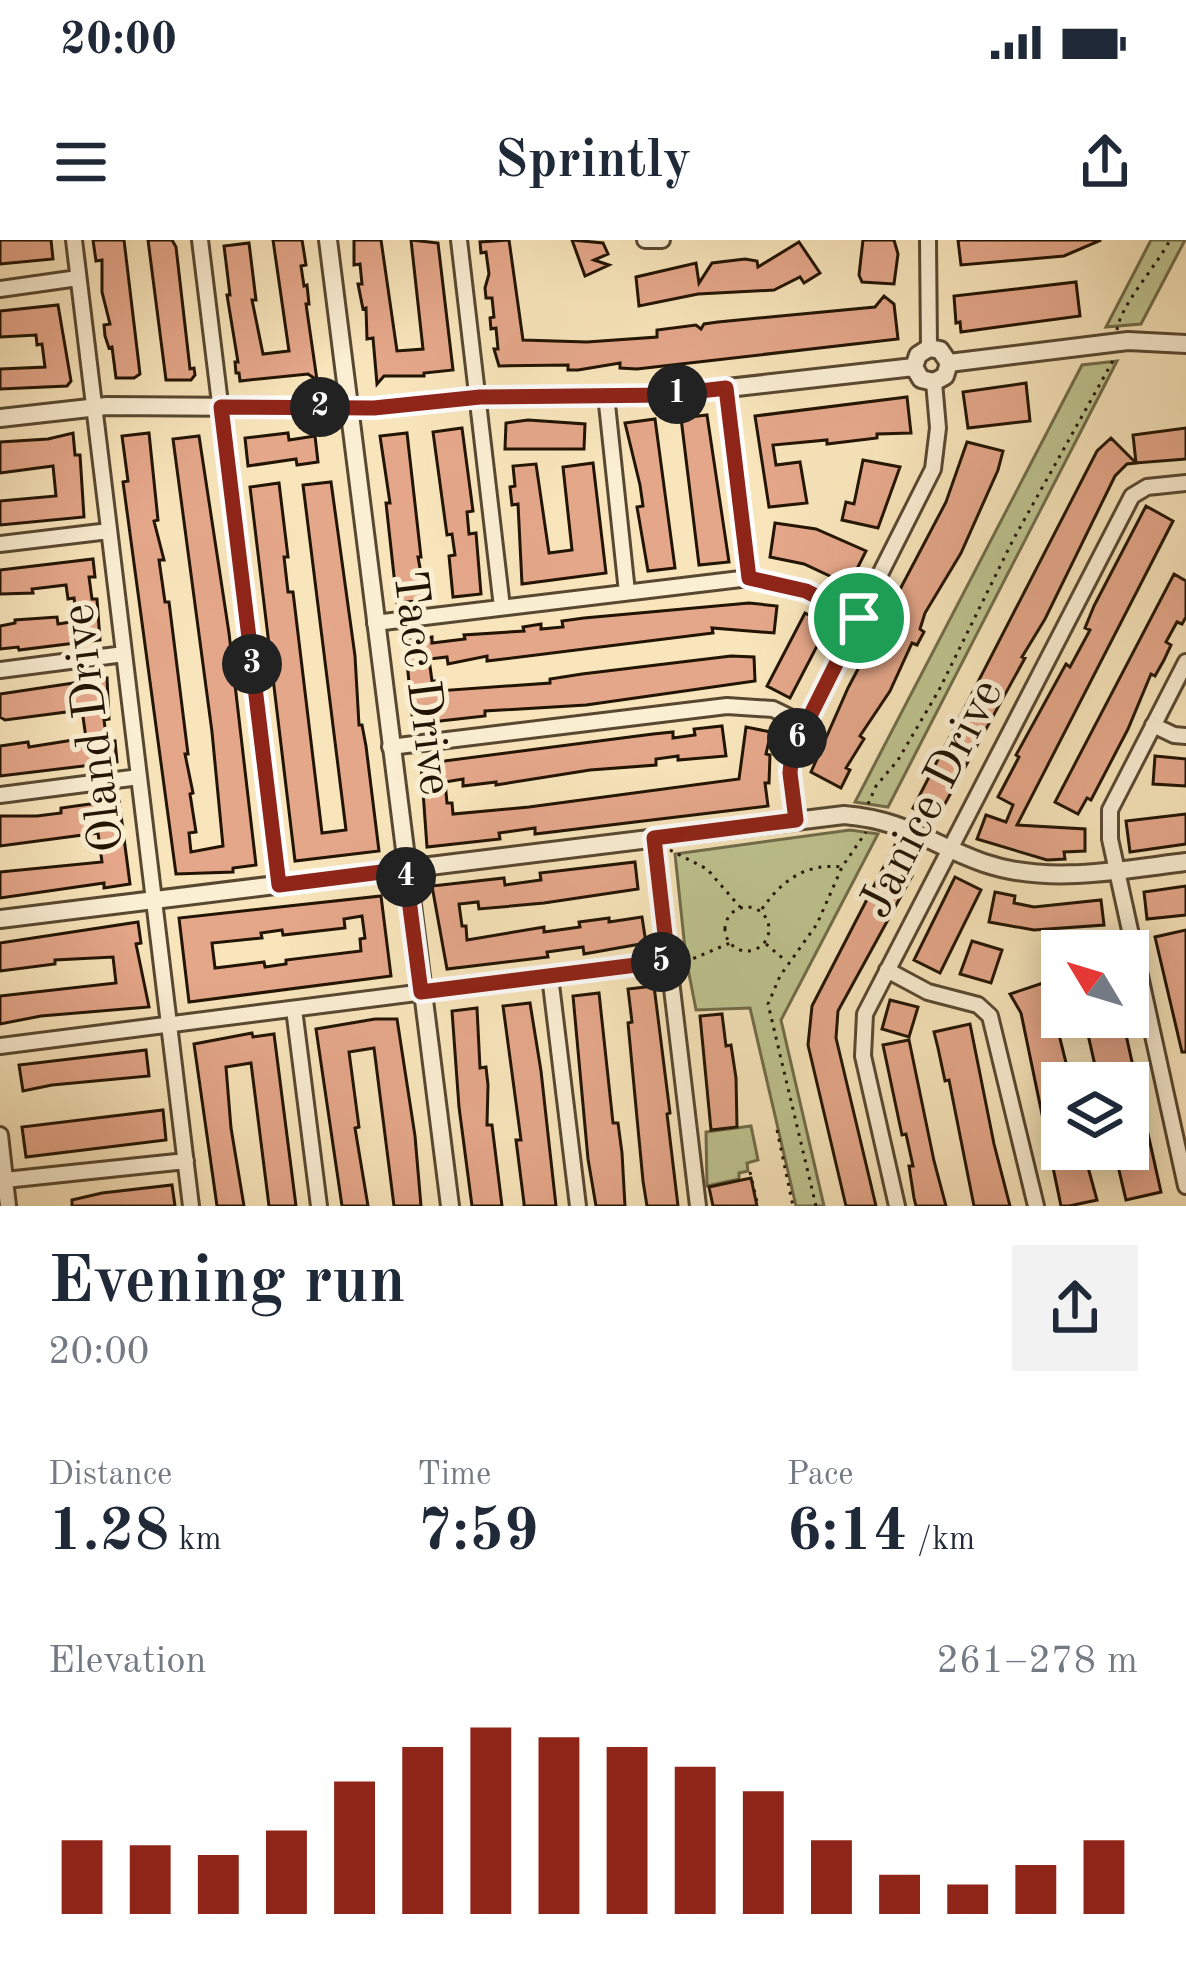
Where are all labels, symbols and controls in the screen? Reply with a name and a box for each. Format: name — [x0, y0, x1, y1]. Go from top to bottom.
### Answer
text: 20:00 — [60, 19, 177, 64]
icon: menu — [48, 129, 114, 195]
icon: share — [1072, 129, 1138, 195]
text: Sprintly — [495, 135, 691, 189]
pin: 1 — [647, 364, 707, 424]
pin: 2 — [290, 377, 350, 437]
text: 1 — [667, 377, 687, 410]
text: 2 — [310, 390, 330, 423]
pin — [808, 567, 910, 669]
street label: Tacc Drive — [383, 568, 459, 798]
icon: arrive — [826, 585, 892, 651]
street label: Oland Drive — [55, 601, 133, 855]
pin: 3 — [222, 634, 282, 694]
text: 3 — [242, 647, 262, 680]
street label: Janice Drive — [852, 672, 1012, 926]
pin: 6 — [767, 708, 827, 768]
text: 6 — [787, 721, 807, 754]
pin: 4 — [376, 847, 436, 907]
text: 4 — [396, 860, 416, 893]
north arrow — [1041, 930, 1149, 1038]
map controls — [1041, 930, 1149, 1170]
pin: 5 — [631, 932, 691, 992]
text: 5 — [651, 945, 671, 978]
button: layers — [1041, 1062, 1149, 1170]
button: share — [1012, 1245, 1138, 1371]
text: Evening run — [48, 1251, 406, 1317]
text: 20:00 — [48, 1333, 149, 1372]
text: Distance — [48, 1459, 172, 1492]
text: Time — [417, 1459, 491, 1492]
text: Pace — [787, 1459, 854, 1492]
text: 1.28 — [48, 1503, 169, 1563]
text: 7:59 — [417, 1503, 539, 1563]
text: 6:14 — [787, 1503, 908, 1563]
text: km — [169, 1524, 222, 1557]
text: /km — [908, 1524, 975, 1557]
text: Elevation — [48, 1642, 207, 1681]
text: 261–278 m — [936, 1642, 1138, 1681]

